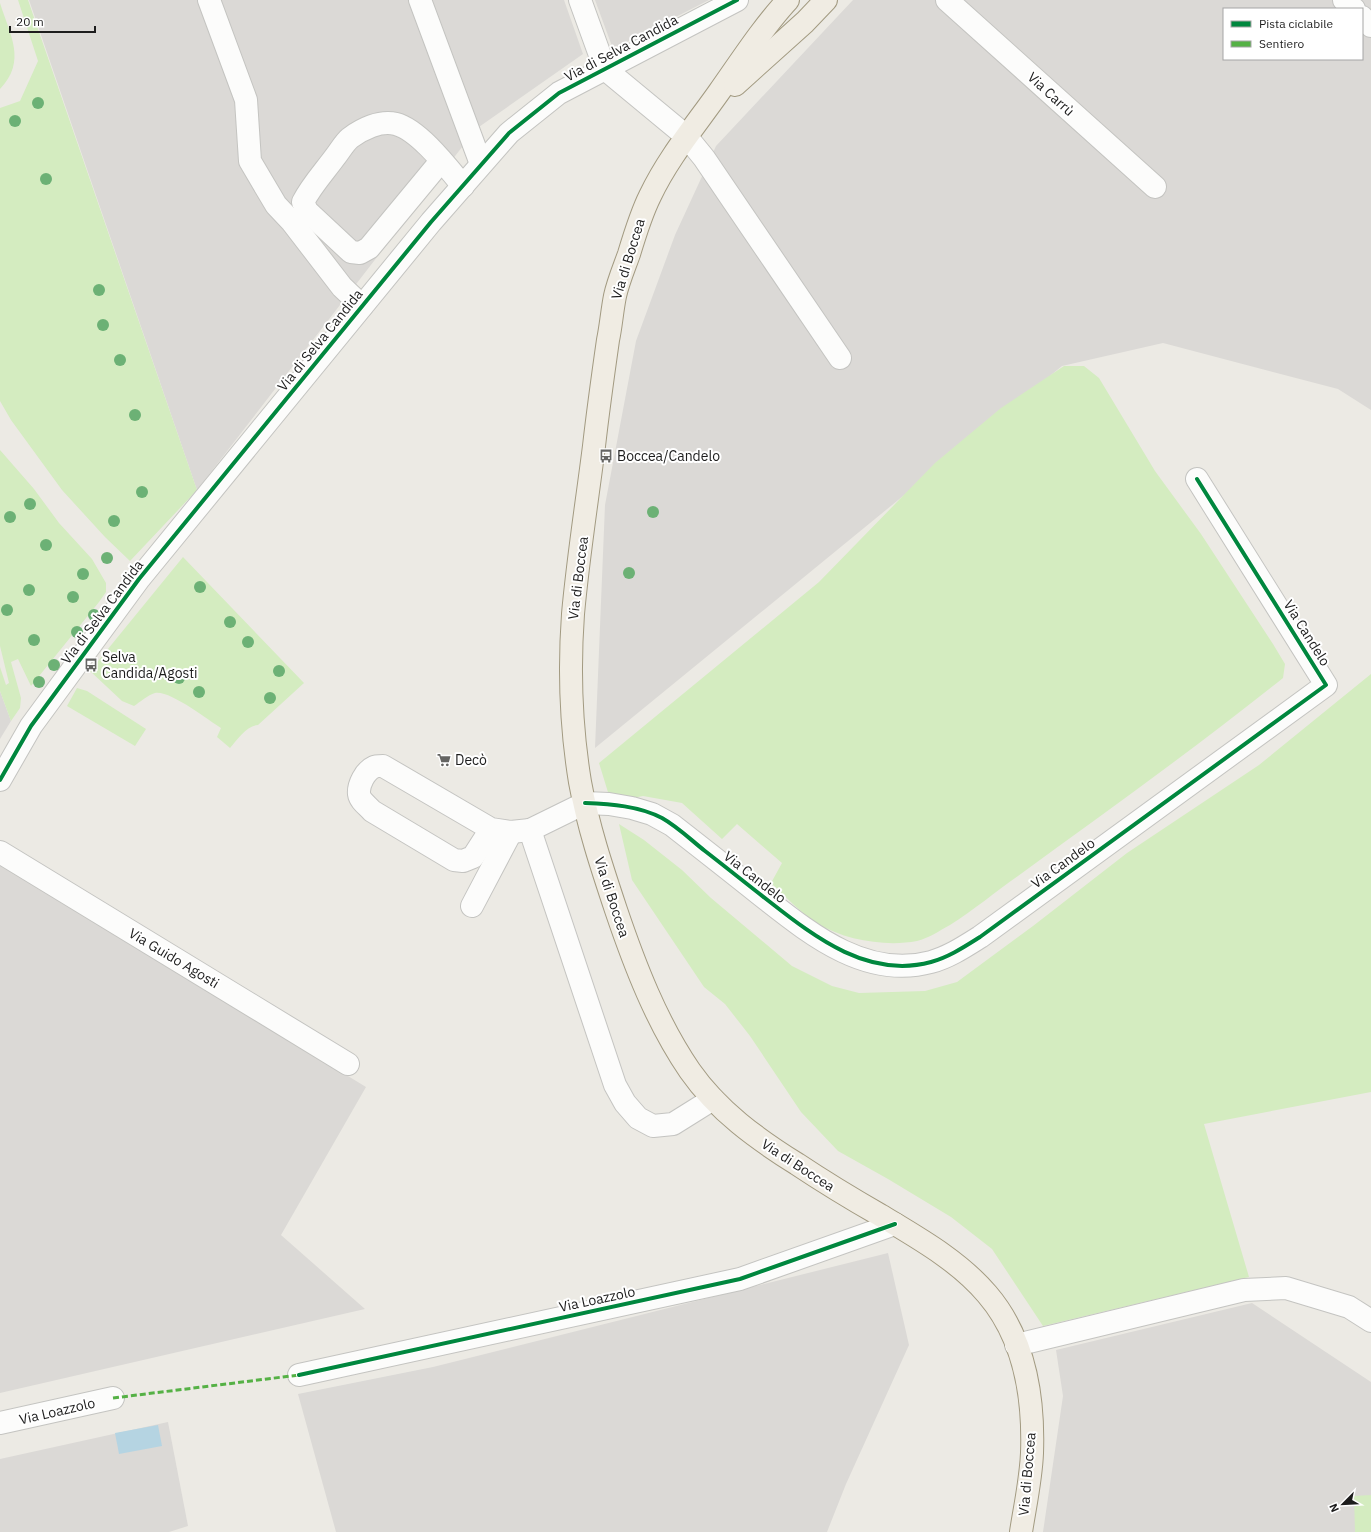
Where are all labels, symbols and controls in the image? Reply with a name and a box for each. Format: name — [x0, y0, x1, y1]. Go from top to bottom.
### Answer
scale bar — [10, 8, 95, 34]
legend — [1223, 8, 1363, 60]
street label: Via di Selva Candida — [561, 10, 681, 86]
text: 20 m — [16, 14, 44, 29]
text: Pista ciclabile — [1259, 16, 1333, 31]
text: Sentiero — [1259, 36, 1305, 51]
street label: Via Carrù — [1024, 68, 1078, 120]
street label: Via di Boccea — [607, 216, 649, 302]
street label: Via di Selva Candida — [273, 285, 367, 395]
place label: Boccea/Candelo — [617, 447, 720, 465]
bus stop icon: Boccea/Candelo — [598, 448, 614, 464]
street label: Via di Boccea — [564, 535, 592, 621]
street label: Via di Selva Candida — [57, 556, 147, 668]
street label: Via Candelo — [1280, 597, 1334, 669]
place label: Selva Candida/Agosti — [102, 648, 198, 682]
bus stop icon: Selva Candida/Agosti — [83, 657, 99, 673]
place label: Decò — [455, 751, 487, 769]
supermarket icon: Decò — [436, 752, 452, 768]
street label: Via Candelo — [1028, 834, 1099, 892]
street label: Via Candelo — [720, 847, 790, 907]
street label: Via di Boccea — [590, 854, 634, 940]
street label: Via Guido Agosti — [125, 924, 223, 992]
street label: Via di Boccea — [758, 1135, 838, 1196]
street label: Via Loazzolo — [557, 1282, 637, 1316]
street label: Via Loazzolo — [17, 1393, 97, 1428]
street label: Via di Boccea — [1014, 1431, 1040, 1517]
north arrow — [1323, 1484, 1363, 1524]
text: N — [1326, 1502, 1342, 1515]

